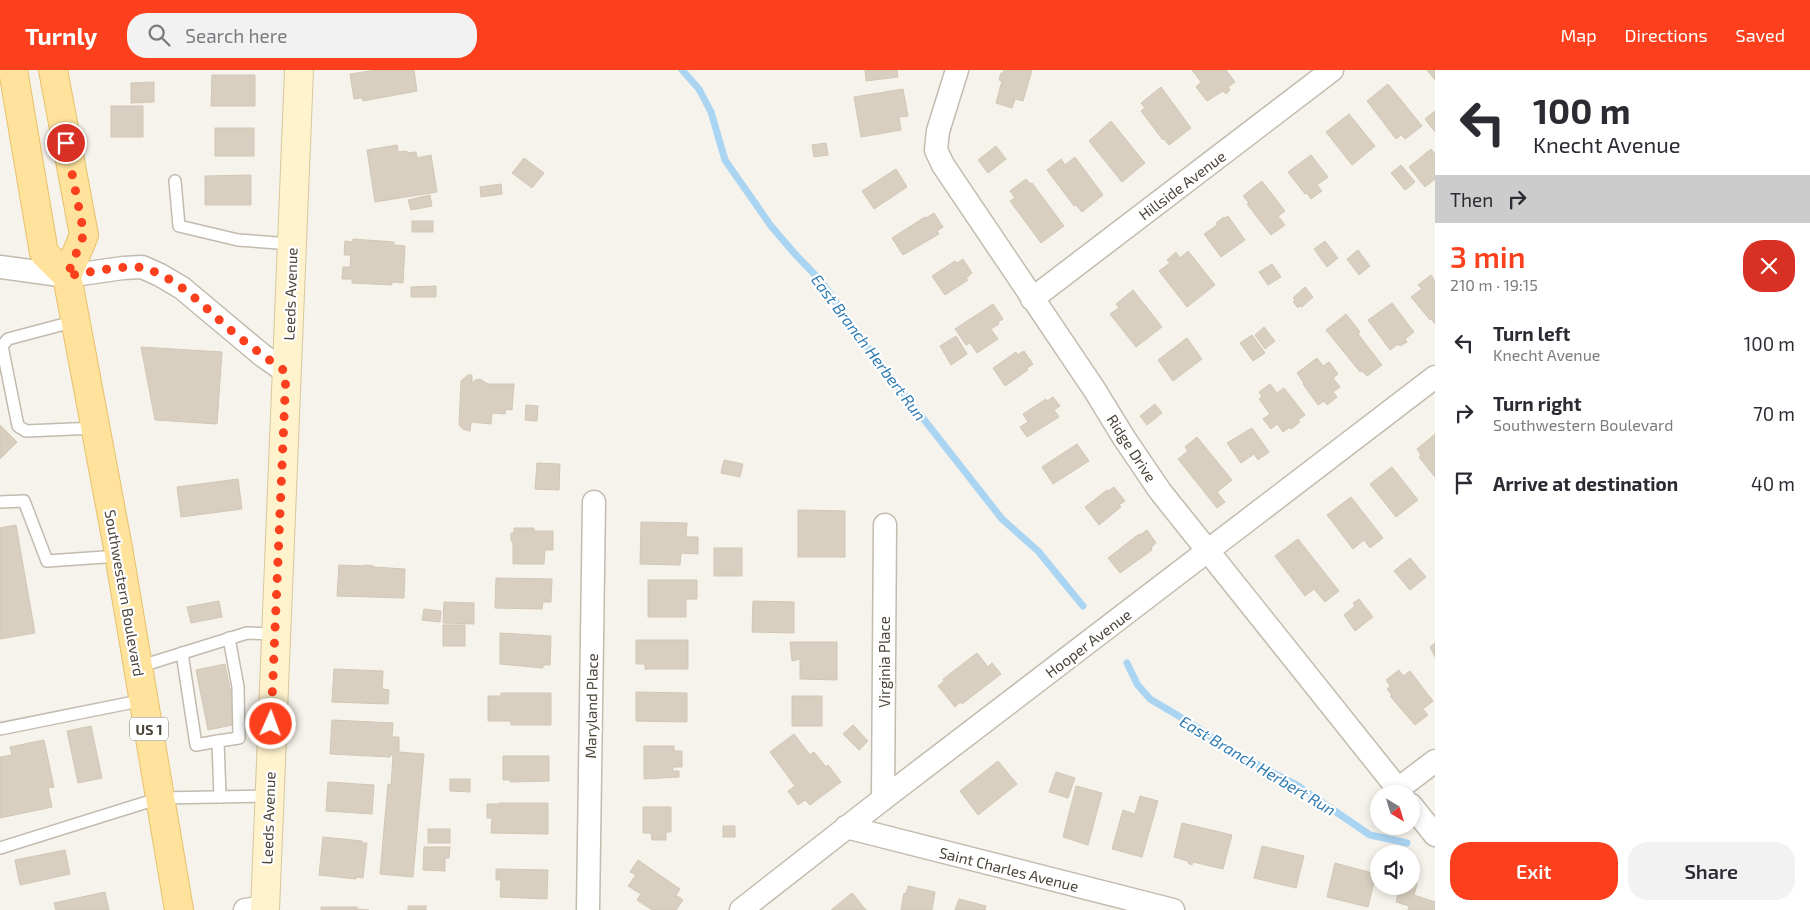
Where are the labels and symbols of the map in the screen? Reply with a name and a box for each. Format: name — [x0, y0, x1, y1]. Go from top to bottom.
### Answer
pin — [45, 122, 87, 164]
street label: Hillside Avenue — [1135, 147, 1229, 223]
street label: Leeds Avenue — [279, 247, 301, 341]
water label: East Branch Herbert Run — [808, 270, 930, 424]
street label: Ridge Drive — [1104, 411, 1160, 485]
street label: Southwestern Boulevard — [101, 508, 149, 678]
street label: Hooper Avenue — [1042, 605, 1134, 681]
street label: Virginia Place — [875, 616, 893, 708]
street label: Maryland Place — [581, 653, 601, 759]
position arrow — [244, 697, 296, 749]
water label: East Branch Herbert Run — [1177, 711, 1339, 819]
road number: US 1 — [130, 718, 168, 741]
street label: Leeds Avenue — [257, 771, 279, 865]
north arrow — [1370, 785, 1420, 835]
street label: Saint Charles Avenue — [937, 843, 1081, 895]

